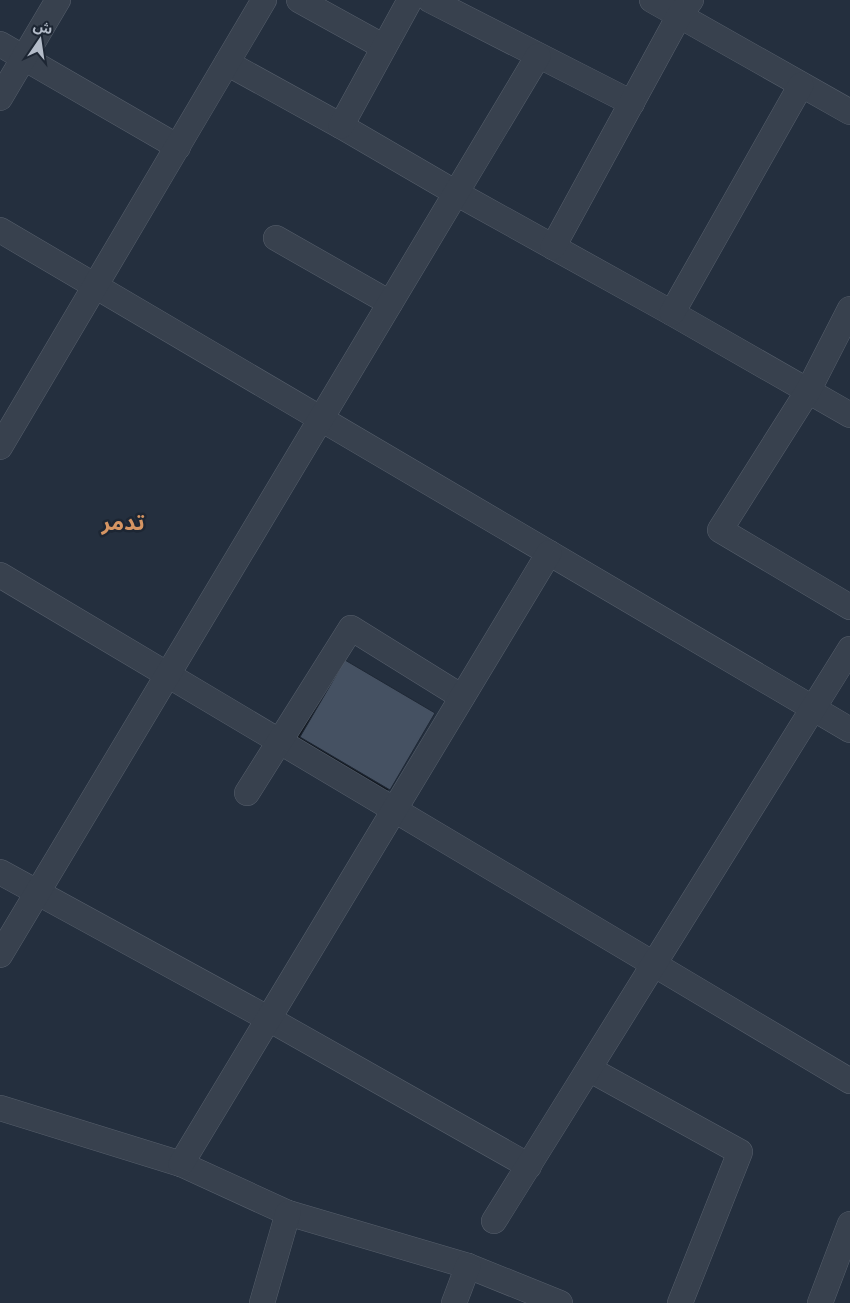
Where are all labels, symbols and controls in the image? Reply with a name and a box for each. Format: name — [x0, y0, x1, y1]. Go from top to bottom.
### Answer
north arrow — [15, 15, 65, 65]
text: ش — [32, 17, 54, 38]
district label: تدمر — [100, 509, 145, 536]

